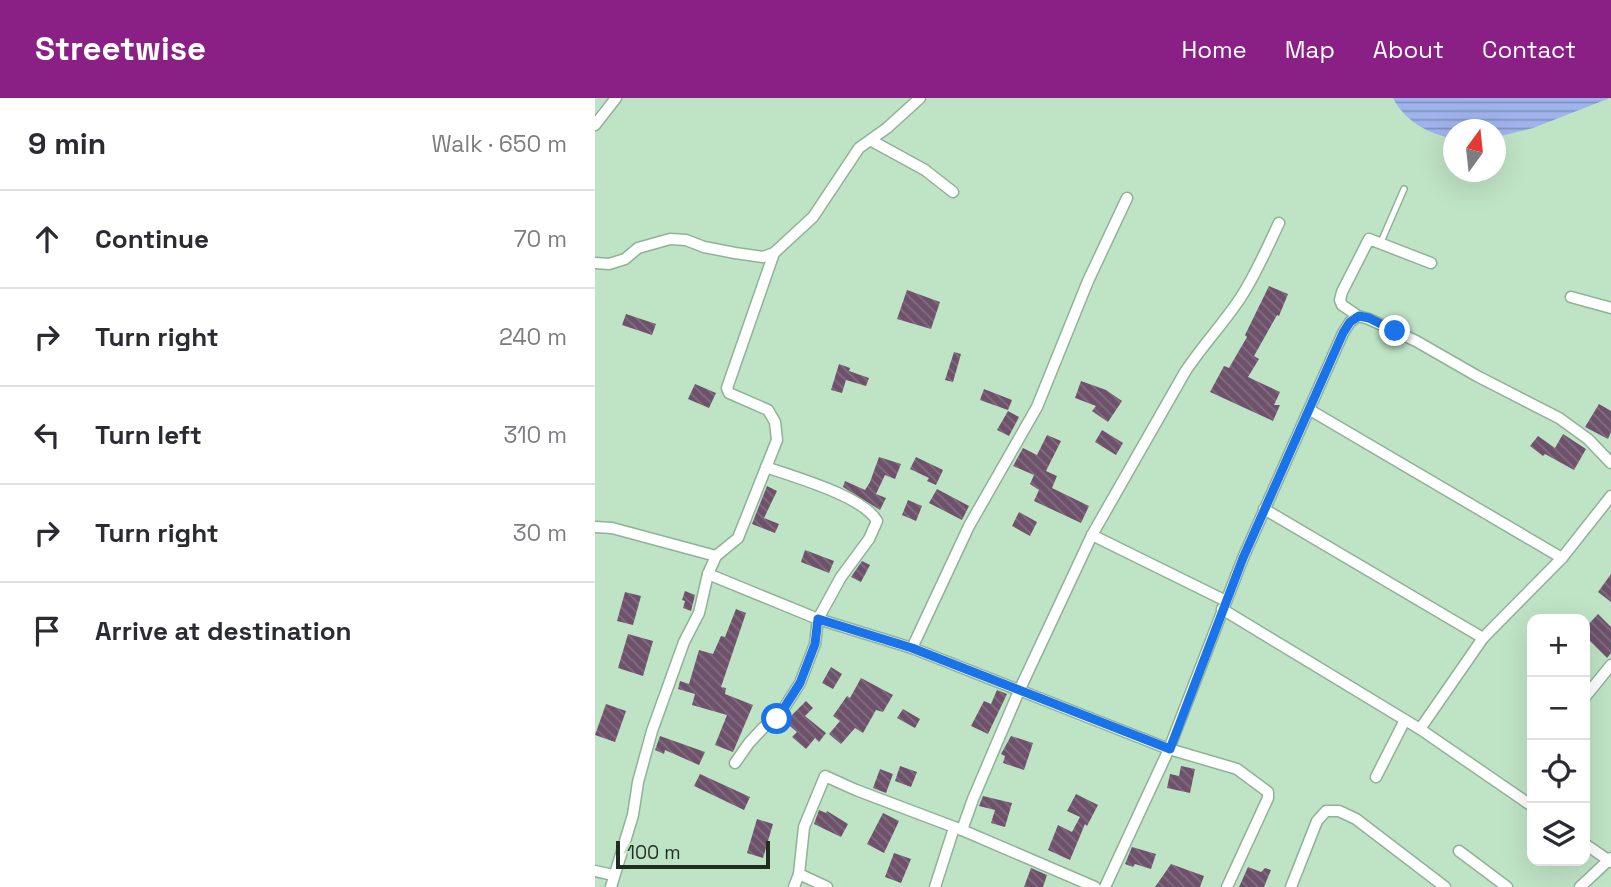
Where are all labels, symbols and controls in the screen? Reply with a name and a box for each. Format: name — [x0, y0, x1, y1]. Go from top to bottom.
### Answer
text: Streetwise — [35, 28, 206, 70]
text: Home — [1181, 34, 1247, 65]
text: Map — [1285, 34, 1335, 65]
text: About — [1373, 34, 1444, 65]
text: Contact — [1482, 34, 1576, 65]
north arrow — [1443, 119, 1506, 182]
text: 9 min — [28, 124, 106, 163]
text: Walk · 650 m — [431, 129, 567, 159]
icon: ahead — [28, 220, 66, 258]
text: Continue — [95, 222, 209, 256]
text: 70 m — [514, 224, 567, 254]
route end — [1379, 315, 1410, 346]
icon: right — [28, 318, 66, 356]
text: Turn right — [95, 320, 219, 354]
text: 240 m — [499, 322, 567, 352]
icon: left — [28, 416, 66, 454]
text: Turn left — [95, 418, 202, 452]
text: 310 m — [503, 420, 567, 450]
icon: right — [28, 514, 66, 552]
text: Turn right — [95, 516, 219, 550]
text: 30 m — [513, 518, 567, 548]
icon: arrive — [28, 612, 66, 650]
text: Arrive at destination — [95, 614, 352, 648]
map controls — [1527, 614, 1590, 866]
button: + — [1527, 614, 1590, 677]
button: − — [1527, 677, 1590, 740]
route start — [761, 703, 792, 734]
button: locate — [1527, 740, 1590, 803]
button: layers — [1527, 803, 1590, 866]
scale bar — [616, 838, 770, 870]
text: 100 m — [627, 840, 681, 865]

